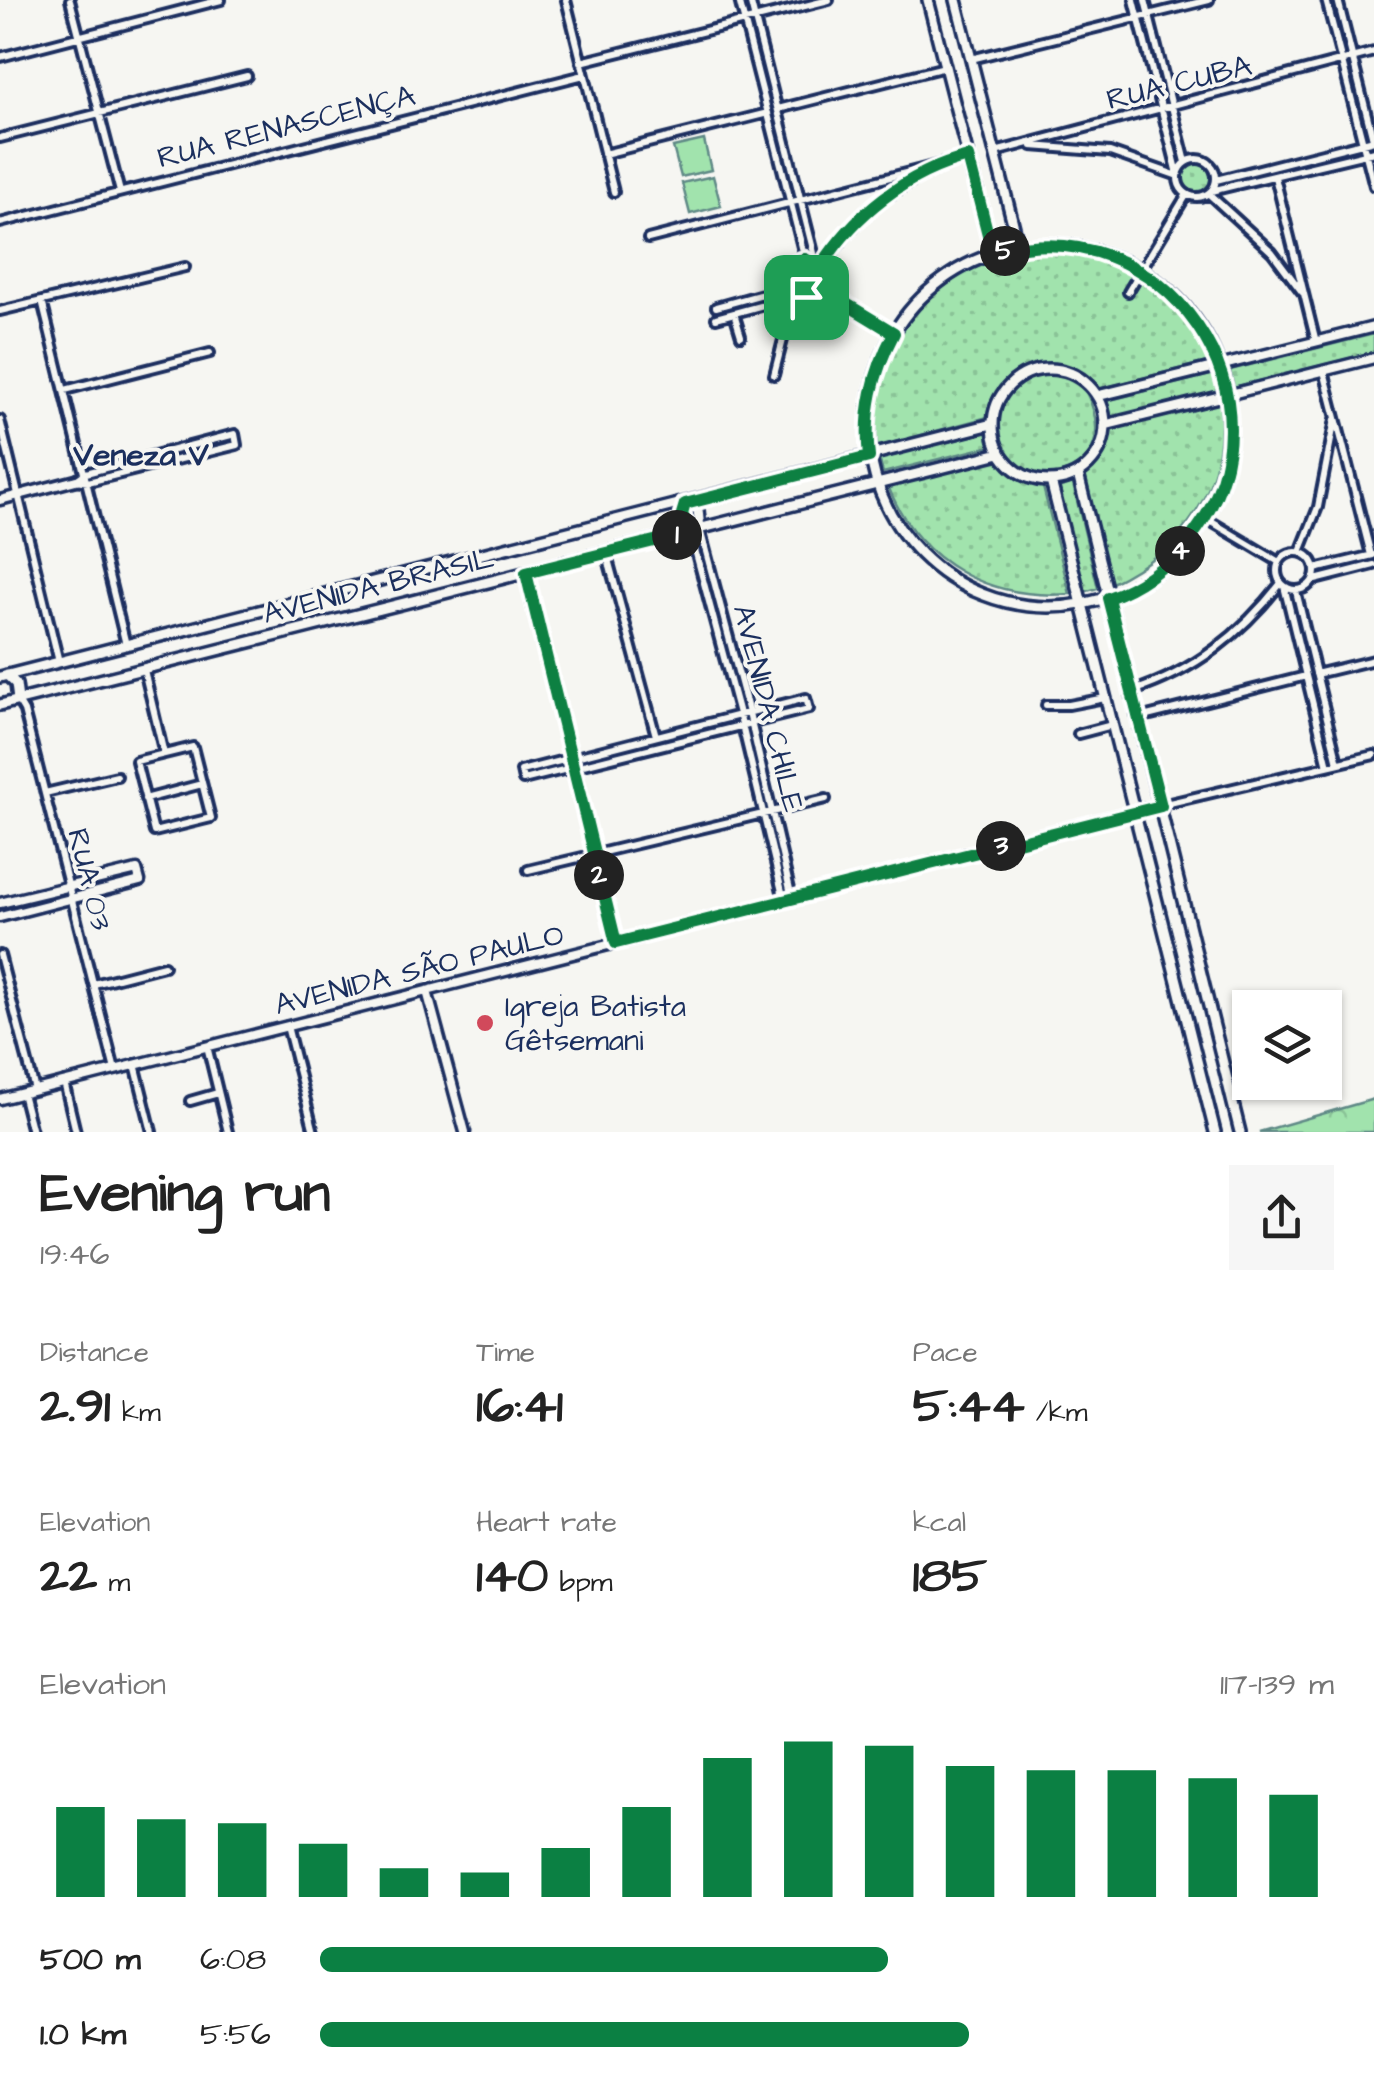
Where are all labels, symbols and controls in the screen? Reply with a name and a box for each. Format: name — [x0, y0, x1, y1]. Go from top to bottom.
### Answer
street label: RUA CUBA — [1102, 45, 1256, 121]
street label: RUA RENASCENÇA — [153, 75, 419, 179]
pin: 5 — [980, 226, 1030, 276]
text: 5 — [995, 231, 1015, 270]
pin — [764, 255, 849, 340]
icon: arrive — [779, 270, 834, 325]
district label: Veneza V — [72, 433, 210, 478]
pin: 1 — [652, 510, 702, 560]
text: 1 — [675, 515, 679, 554]
pin: 4 — [1155, 526, 1205, 576]
text: 4 — [1170, 531, 1190, 570]
street label: AVENIDA BRASIL — [258, 537, 498, 635]
street label: AVENIDA CHILE — [722, 600, 814, 817]
pin: 3 — [976, 821, 1026, 871]
street label: RUA 03 — [56, 824, 122, 935]
text: 3 — [994, 826, 1008, 865]
pin: 2 — [574, 850, 624, 900]
text: 2 — [591, 855, 607, 894]
street label: AVENIDA SÃO PAULO — [270, 914, 568, 1026]
place label: Igreja Batista Gêtsemani — [505, 986, 686, 1062]
map controls — [1232, 990, 1342, 1100]
button: layers — [1232, 990, 1342, 1100]
marker: Igreja Batista Gêtsemani — [474, 1012, 496, 1034]
text: Evening run — [40, 1156, 330, 1232]
button: share — [1229, 1165, 1334, 1270]
text: 19:46 — [40, 1232, 110, 1277]
text: Distance — [40, 1333, 149, 1372]
text: Time — [476, 1333, 535, 1372]
text: Pace — [913, 1333, 978, 1372]
text: 2.91 — [40, 1372, 111, 1441]
text: 16:41 — [476, 1372, 563, 1441]
text: 5:44 — [913, 1372, 1024, 1441]
text: km — [111, 1393, 161, 1432]
text: /km — [1024, 1393, 1087, 1432]
text: Elevation — [40, 1503, 150, 1542]
text: Heart rate — [476, 1503, 617, 1542]
text: kcal — [913, 1503, 966, 1542]
text: 22 — [40, 1542, 97, 1611]
text: 140 — [476, 1542, 548, 1611]
text: 185 — [913, 1542, 987, 1611]
text: m — [97, 1563, 130, 1602]
text: bpm — [548, 1563, 613, 1602]
text: Elevation — [40, 1662, 166, 1707]
text: 117–139 m — [1220, 1662, 1334, 1707]
text: 500 m — [40, 1937, 141, 1982]
text: 6:08 — [200, 1937, 266, 1982]
text: 1.0 km — [40, 2012, 126, 2057]
text: 5:56 — [200, 2012, 271, 2057]

